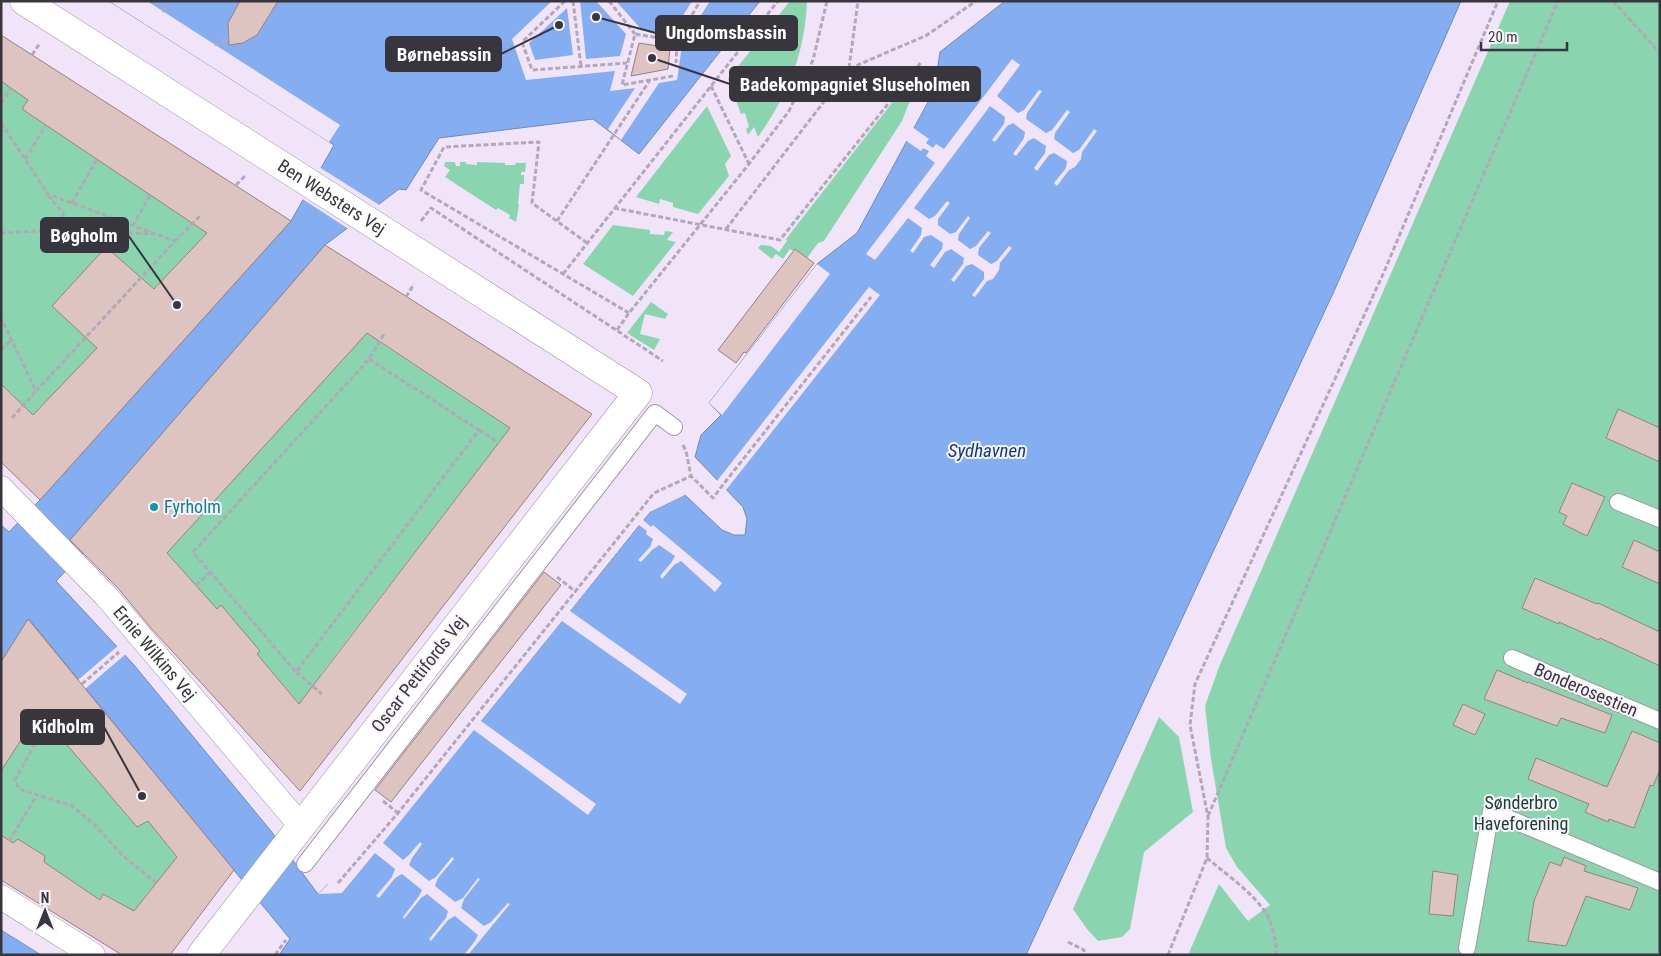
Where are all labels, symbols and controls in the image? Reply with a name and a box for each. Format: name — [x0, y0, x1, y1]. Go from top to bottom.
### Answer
callout: Ungdomsbassin — [656, 16, 797, 50]
scale bar — [1481, 20, 1567, 52]
text: Ungdomsbassin — [665, 21, 787, 44]
text: 20 m — [1488, 28, 1518, 46]
callout: Børnebassin — [386, 37, 501, 71]
text: Børnebassin — [397, 43, 491, 66]
callout: Badekompagniet Sluseholmen — [730, 67, 980, 101]
text: Badekompagniet Sluseholmen — [740, 73, 970, 96]
street label: Ben Websters Vej — [274, 155, 390, 239]
callout: Bøgholm — [41, 218, 128, 252]
text: Bøgholm — [50, 224, 118, 247]
water label: Sydhavnen — [948, 439, 1026, 462]
place label: Fyrholm — [164, 496, 221, 517]
marker: Fyrholm — [148, 501, 160, 513]
street label: Ernie Wilkins Vej — [109, 602, 201, 705]
street label: Oscar Pettifords Vej — [367, 611, 471, 736]
street label: Bonderosestien — [1531, 658, 1641, 721]
callout: Kidholm — [21, 710, 104, 744]
text: Kidholm — [32, 715, 94, 738]
park label: Sønderbro Haveforening — [1474, 792, 1568, 834]
north arrow — [20, 886, 70, 936]
text: N — [41, 890, 49, 906]

